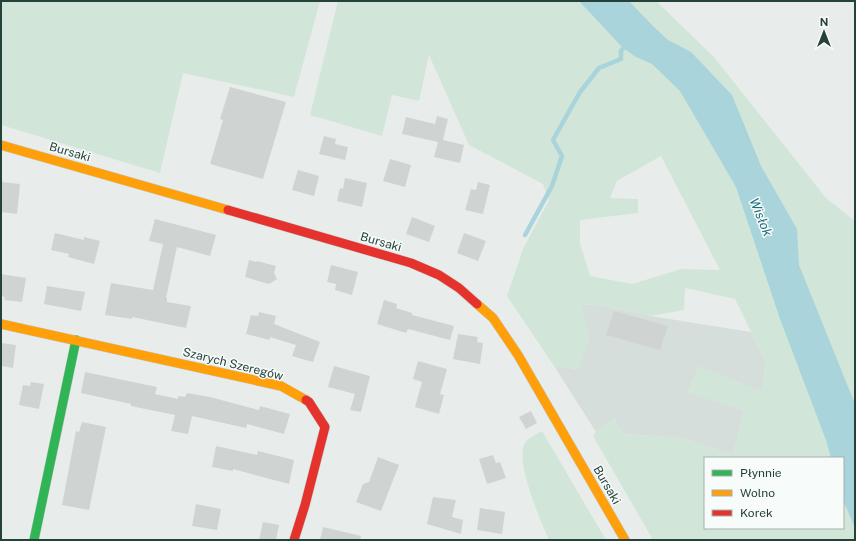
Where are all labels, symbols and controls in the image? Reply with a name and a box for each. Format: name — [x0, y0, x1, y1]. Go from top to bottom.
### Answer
north arrow — [804, 12, 844, 52]
text: N — [820, 16, 828, 28]
street label: Bursaki — [48, 139, 92, 165]
water label: Wisłok — [747, 196, 775, 238]
street label: Bursaki — [359, 229, 403, 255]
street label: Szarych Szeregów — [181, 345, 285, 383]
legend — [704, 457, 844, 529]
street label: Bursaki — [590, 463, 624, 507]
text: Płynnie — [740, 466, 782, 480]
text: Wolno — [740, 486, 775, 500]
text: Korek — [740, 506, 773, 520]

